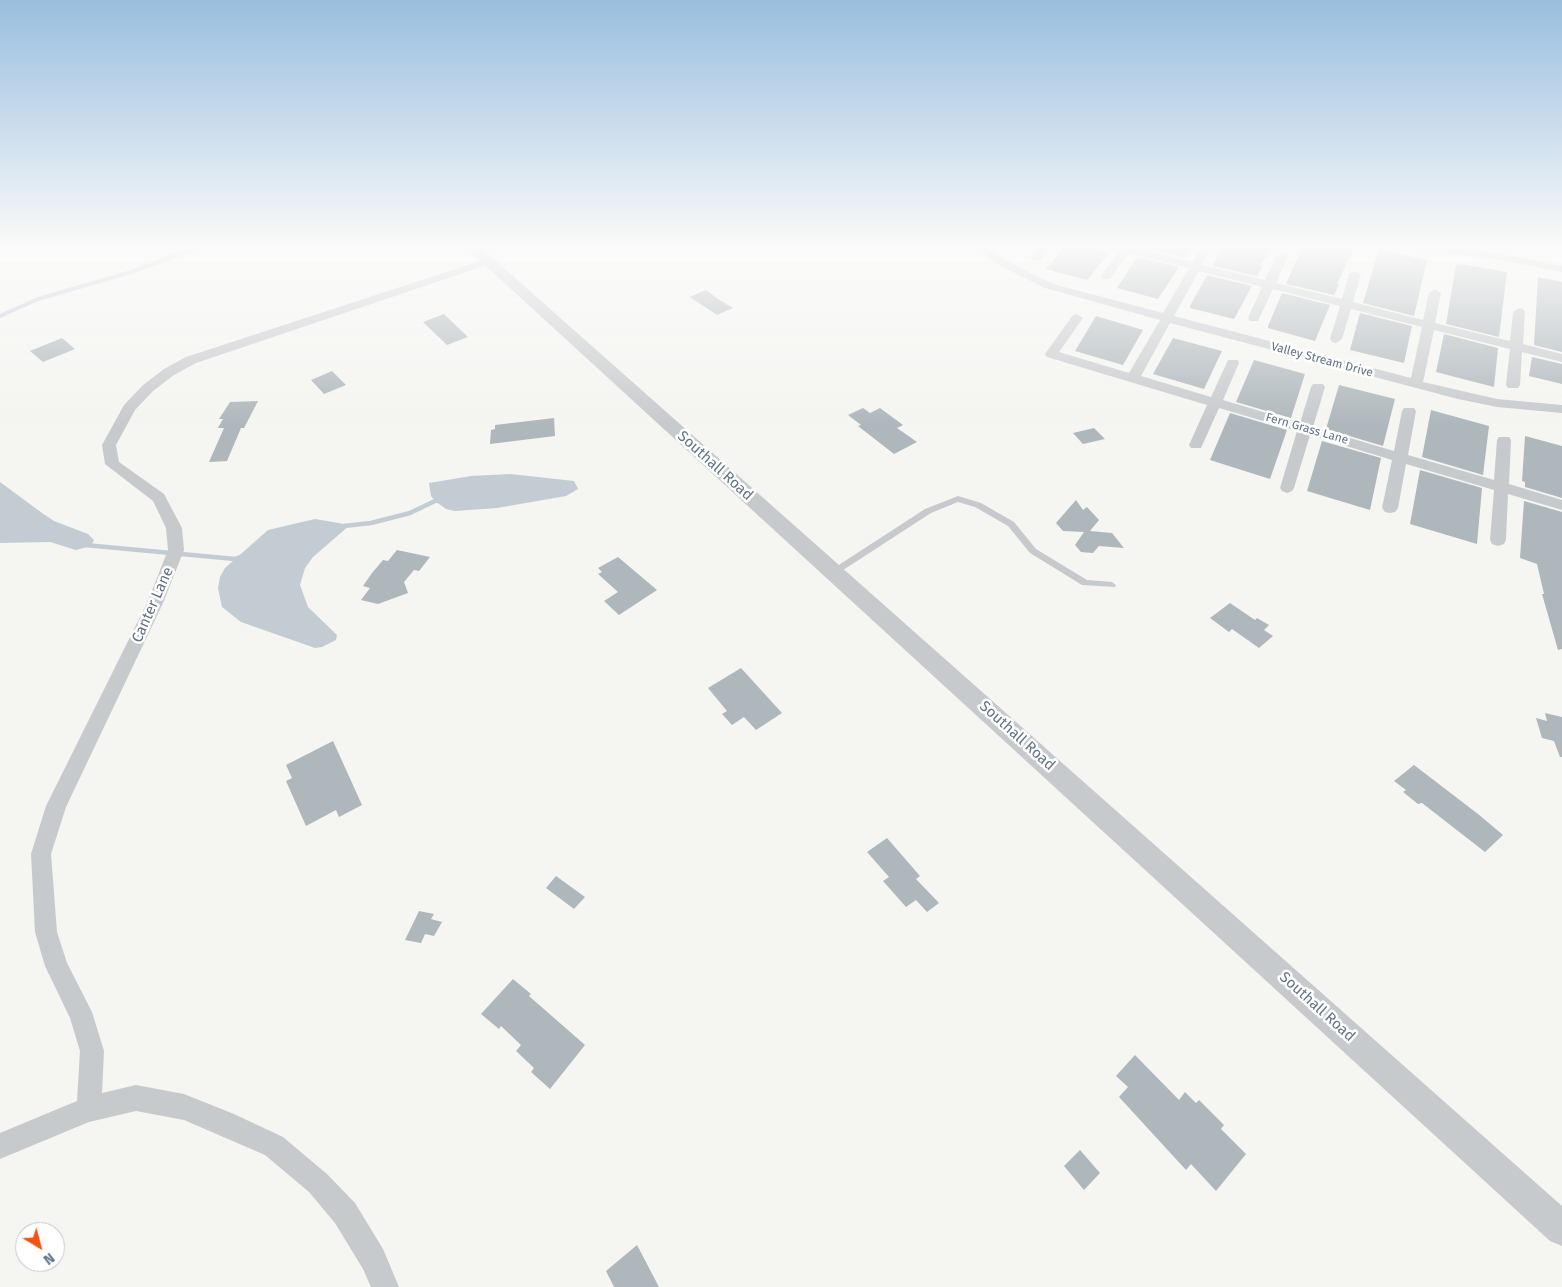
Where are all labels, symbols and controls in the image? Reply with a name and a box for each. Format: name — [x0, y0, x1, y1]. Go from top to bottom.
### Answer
street label: Valley Stream Drive — [1270, 339, 1374, 381]
street label: Fern Grass Lane — [1264, 410, 1350, 448]
street label: Southall Road — [674, 427, 756, 505]
street label: Canter Lane — [128, 564, 178, 646]
street label: Southall Road — [976, 697, 1058, 775]
street label: Southall Road — [1276, 968, 1358, 1046]
north arrow — [15, 1222, 65, 1272]
text: N — [40, 1249, 58, 1268]

